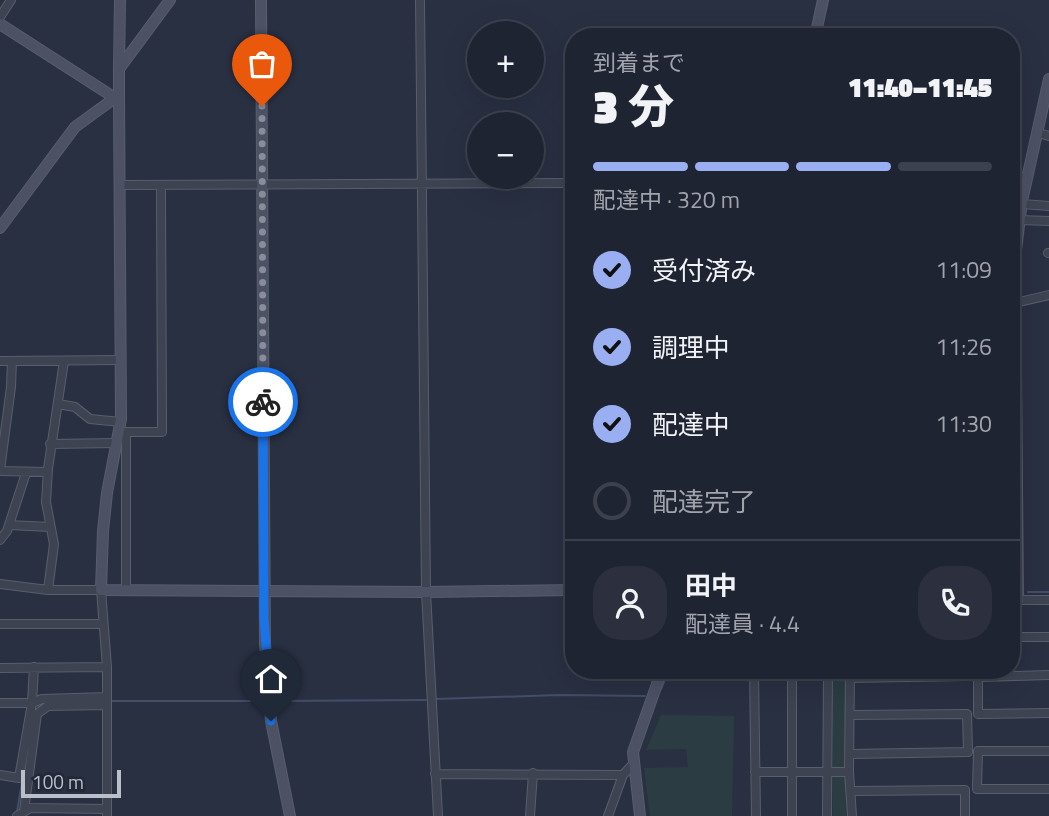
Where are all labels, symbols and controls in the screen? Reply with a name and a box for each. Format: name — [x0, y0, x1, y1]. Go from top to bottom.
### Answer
map controls — [467, 21, 544, 189]
button: + — [467, 21, 544, 98]
pin — [232, 34, 292, 106]
icon: bag — [243, 45, 281, 83]
text: 到着まで — [593, 45, 685, 80]
text: 11:40–11:45 — [848, 68, 992, 107]
text: 3 分 — [593, 71, 674, 141]
button: − — [467, 112, 544, 189]
text: 配達中 · 320 m — [593, 182, 740, 217]
icon: check — [593, 251, 631, 289]
text: 受付済み — [652, 251, 756, 290]
text: 11:09 — [935, 252, 992, 287]
icon: check — [593, 328, 631, 366]
text: 調理中 — [652, 328, 730, 367]
text: 11:26 — [935, 329, 992, 364]
courier — [228, 367, 298, 437]
icon: bike — [244, 383, 282, 421]
icon: check — [593, 405, 631, 443]
text: 配達中 — [652, 405, 730, 444]
text: 11:30 — [935, 406, 992, 441]
text: 配達完了 — [652, 482, 756, 521]
button: person — [593, 566, 667, 640]
text: 田中 — [685, 566, 737, 605]
button: phone — [918, 566, 992, 640]
text: 配達員 · 4.4 — [685, 606, 800, 641]
pin — [241, 649, 301, 721]
icon: home — [252, 660, 290, 698]
scale bar — [21, 767, 121, 799]
text: 100 m — [32, 767, 84, 796]

